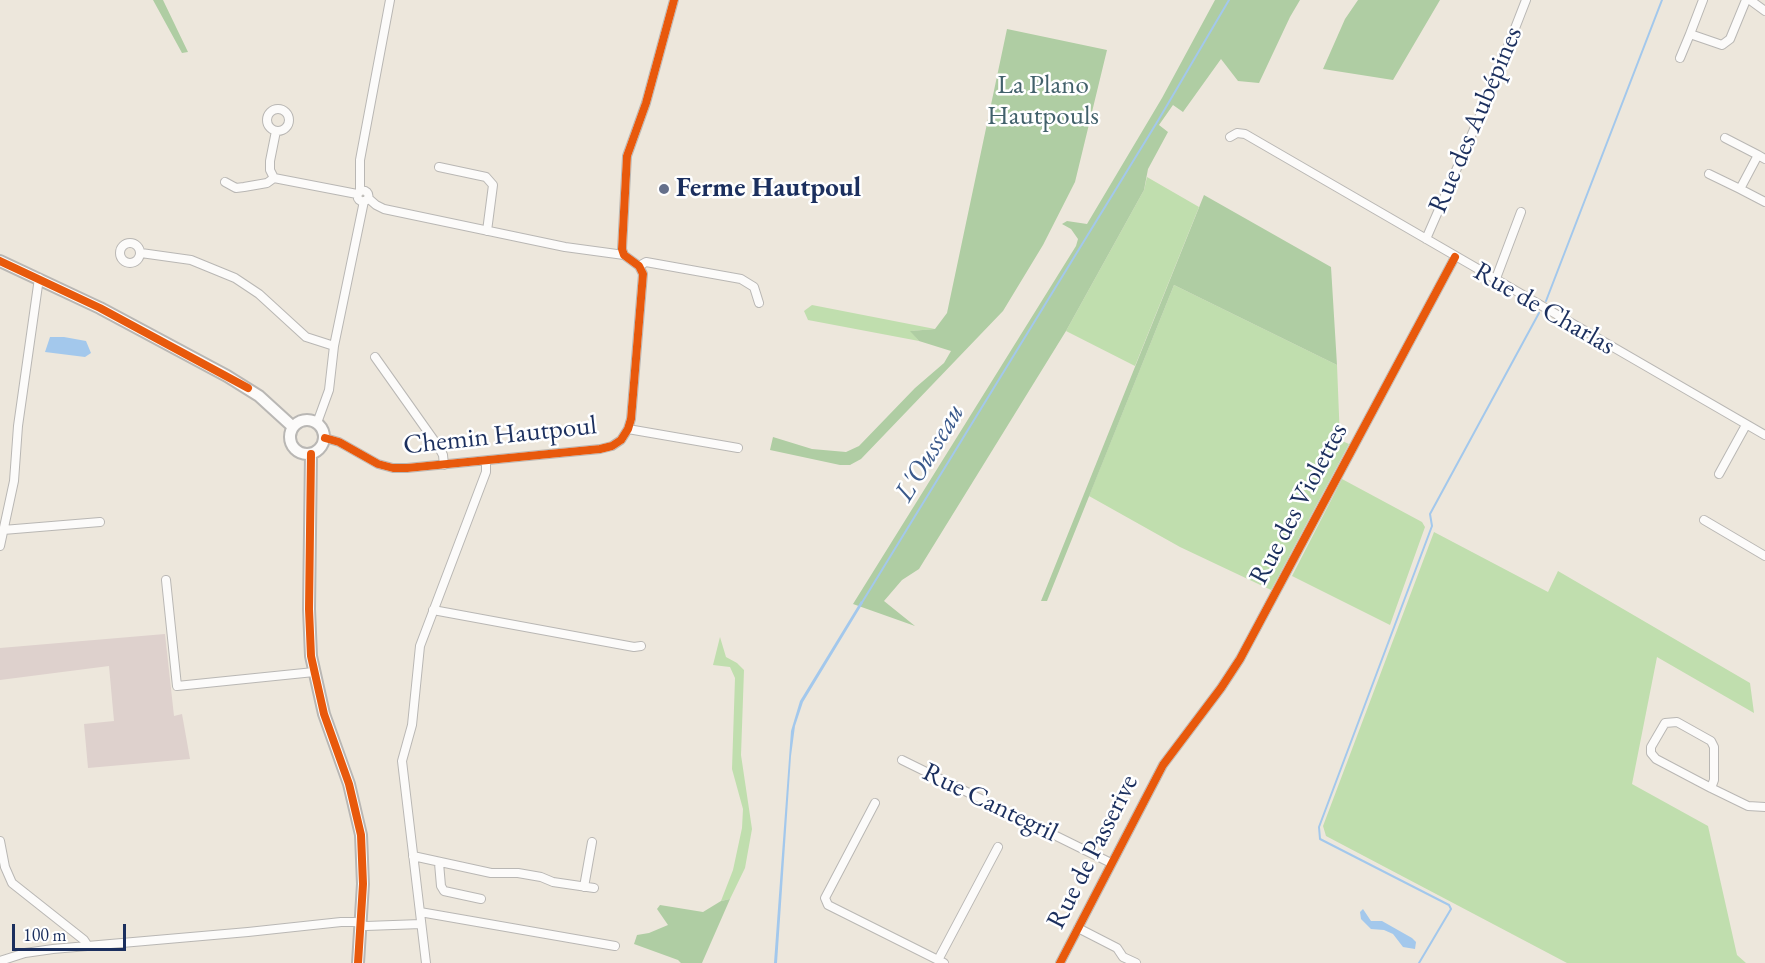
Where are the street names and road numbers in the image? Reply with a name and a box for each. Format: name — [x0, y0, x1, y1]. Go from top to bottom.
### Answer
street label: Rue des Aubépines — [1422, 22, 1530, 218]
street label: Rue de Charlas — [1468, 256, 1620, 362]
street label: Chemin Hautpoul — [402, 410, 598, 462]
street label: Rue des Violettes — [1243, 418, 1355, 590]
street label: Rue Cantegril — [917, 756, 1063, 850]
street label: Rue de Passerive — [1040, 770, 1146, 934]

